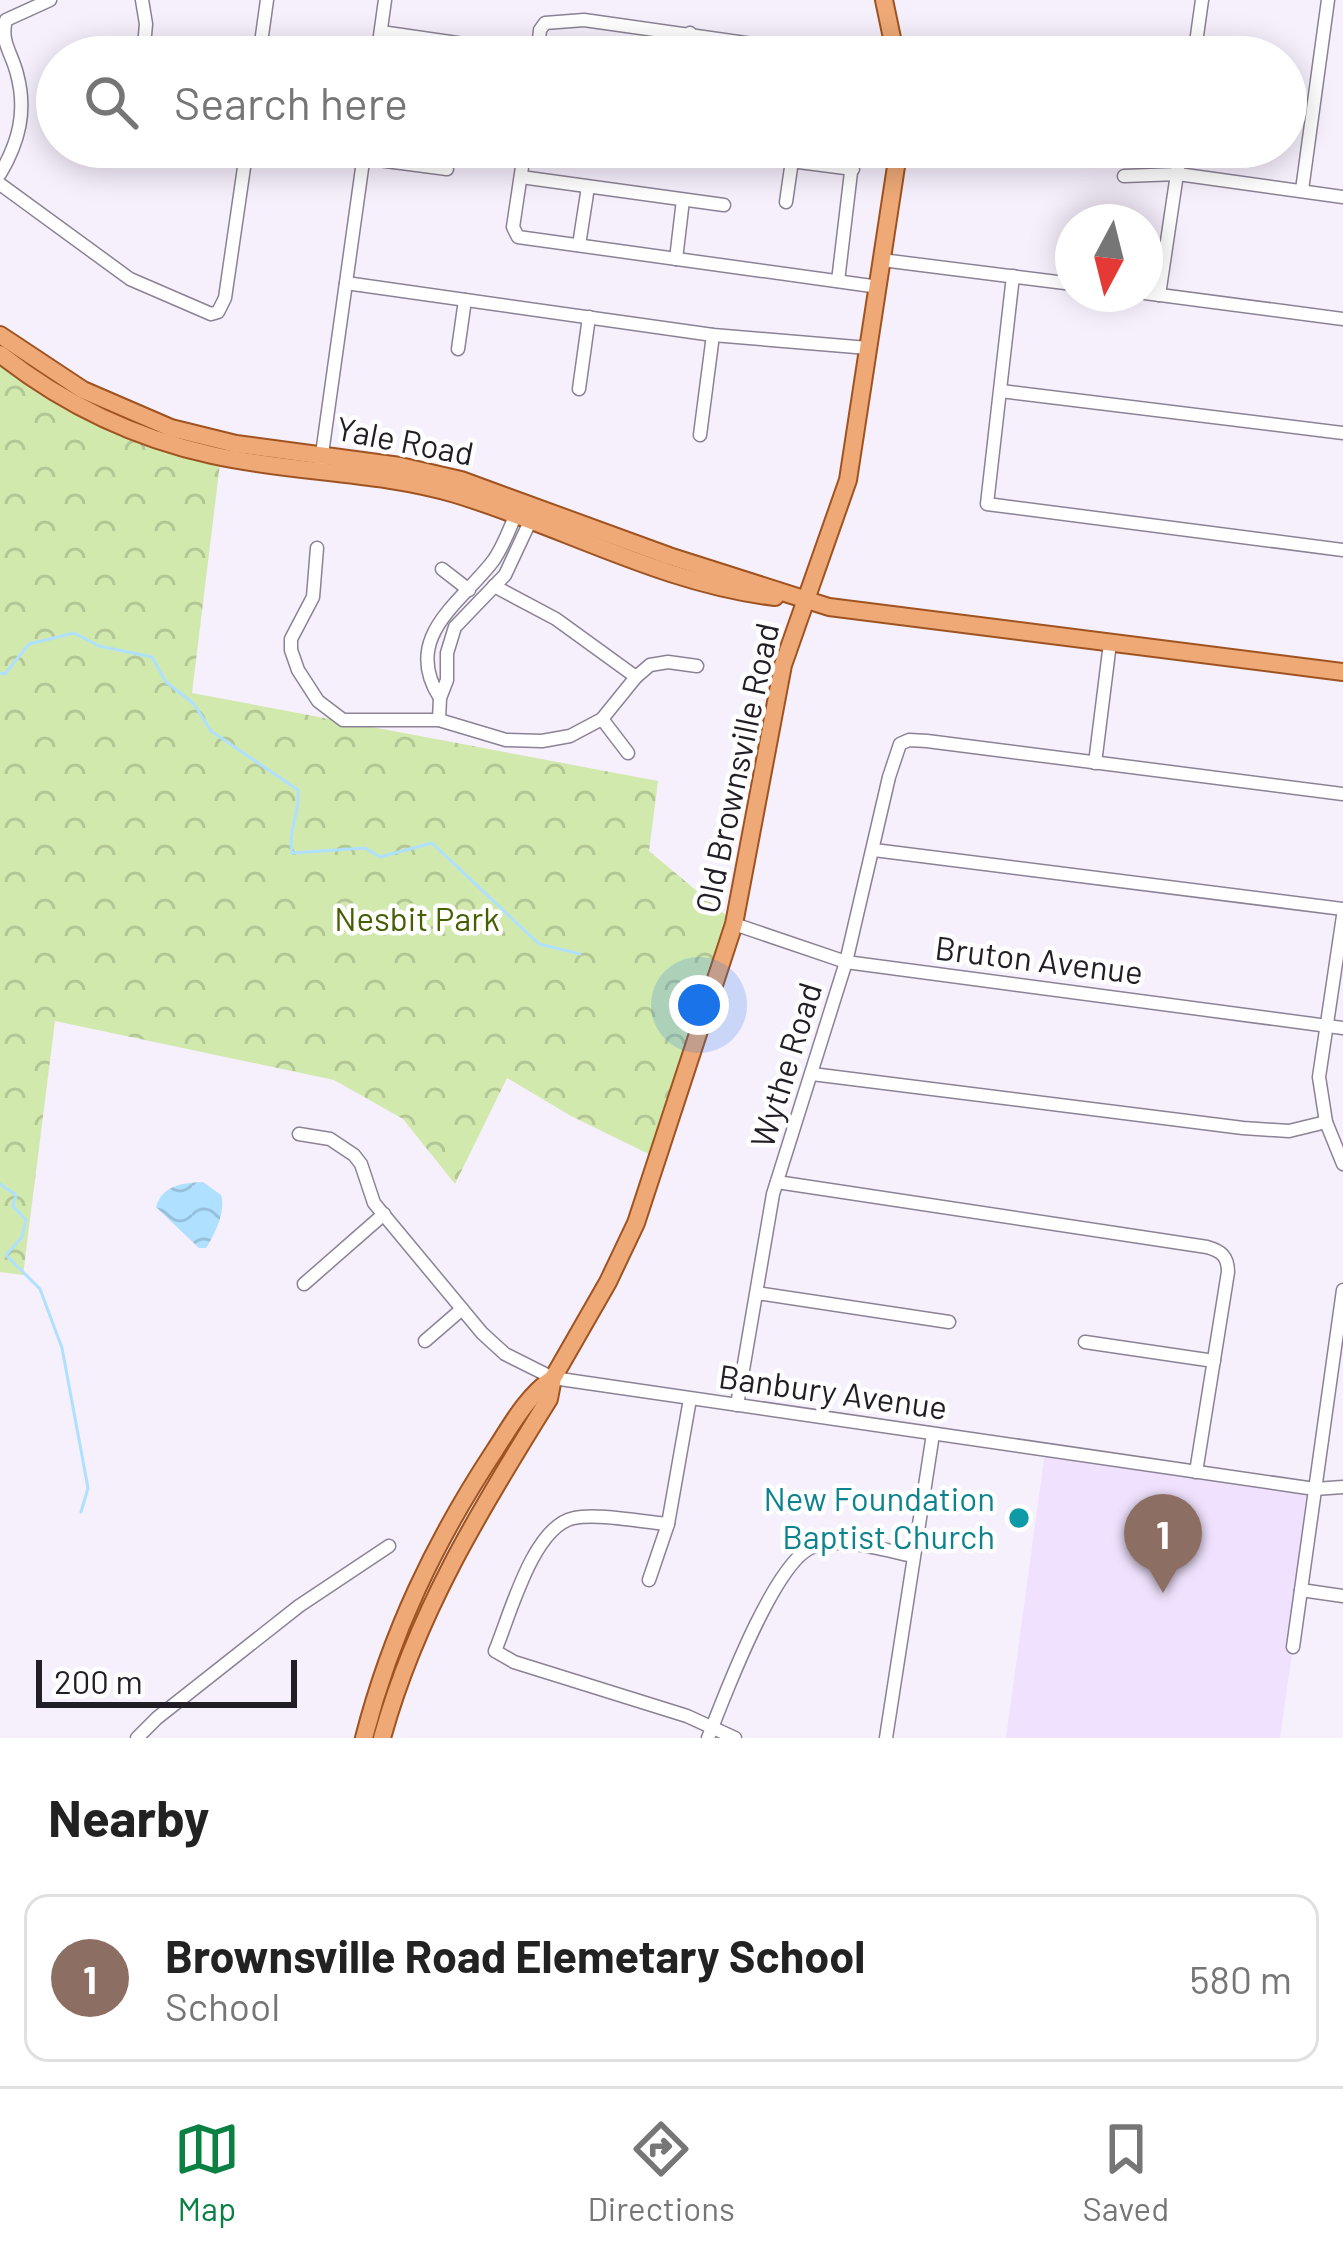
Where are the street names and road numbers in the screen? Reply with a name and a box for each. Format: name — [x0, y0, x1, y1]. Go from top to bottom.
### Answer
street label: Yale Road — [333, 407, 477, 473]
street label: Old Brownsville Road — [686, 619, 786, 916]
street label: Bruton Avenue — [933, 926, 1145, 992]
street label: Wythe Road — [741, 977, 829, 1152]
street label: Banbury Avenue — [716, 1355, 950, 1427]

